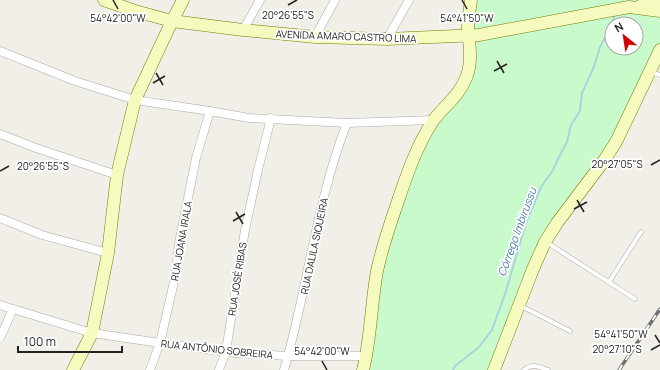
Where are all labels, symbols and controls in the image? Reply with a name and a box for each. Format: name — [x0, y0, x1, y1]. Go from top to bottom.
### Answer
text: 20°26'55"S — [262, 8, 314, 22]
text: 54°42'00"W — [90, 11, 146, 25]
text: 54°41'50"W — [440, 11, 494, 25]
north arrow — [604, 16, 644, 56]
text: N — [612, 18, 626, 35]
street label: AVENIDA AMARO CASTRO LIMA — [275, 27, 417, 45]
text: 20°27'05"S — [591, 157, 643, 171]
text: 20°26'55"S — [17, 159, 69, 173]
water label: Córrego Imbirussu — [494, 184, 540, 278]
street label: RUA DALILA SIQUEIRA — [297, 196, 331, 296]
street label: RUA JOANA IRALA — [167, 199, 195, 282]
street label: RUA JOSÉ RIBAS — [224, 241, 250, 317]
text: 54°41'50"W — [594, 327, 648, 341]
scale bar — [18, 328, 122, 354]
text: 100 m — [24, 333, 56, 350]
street label: RUA ANTÔNIO SOBREIRA — [160, 336, 274, 362]
text: 20°27'10"S — [592, 342, 642, 356]
text: 54°42'00"W — [294, 344, 350, 358]

